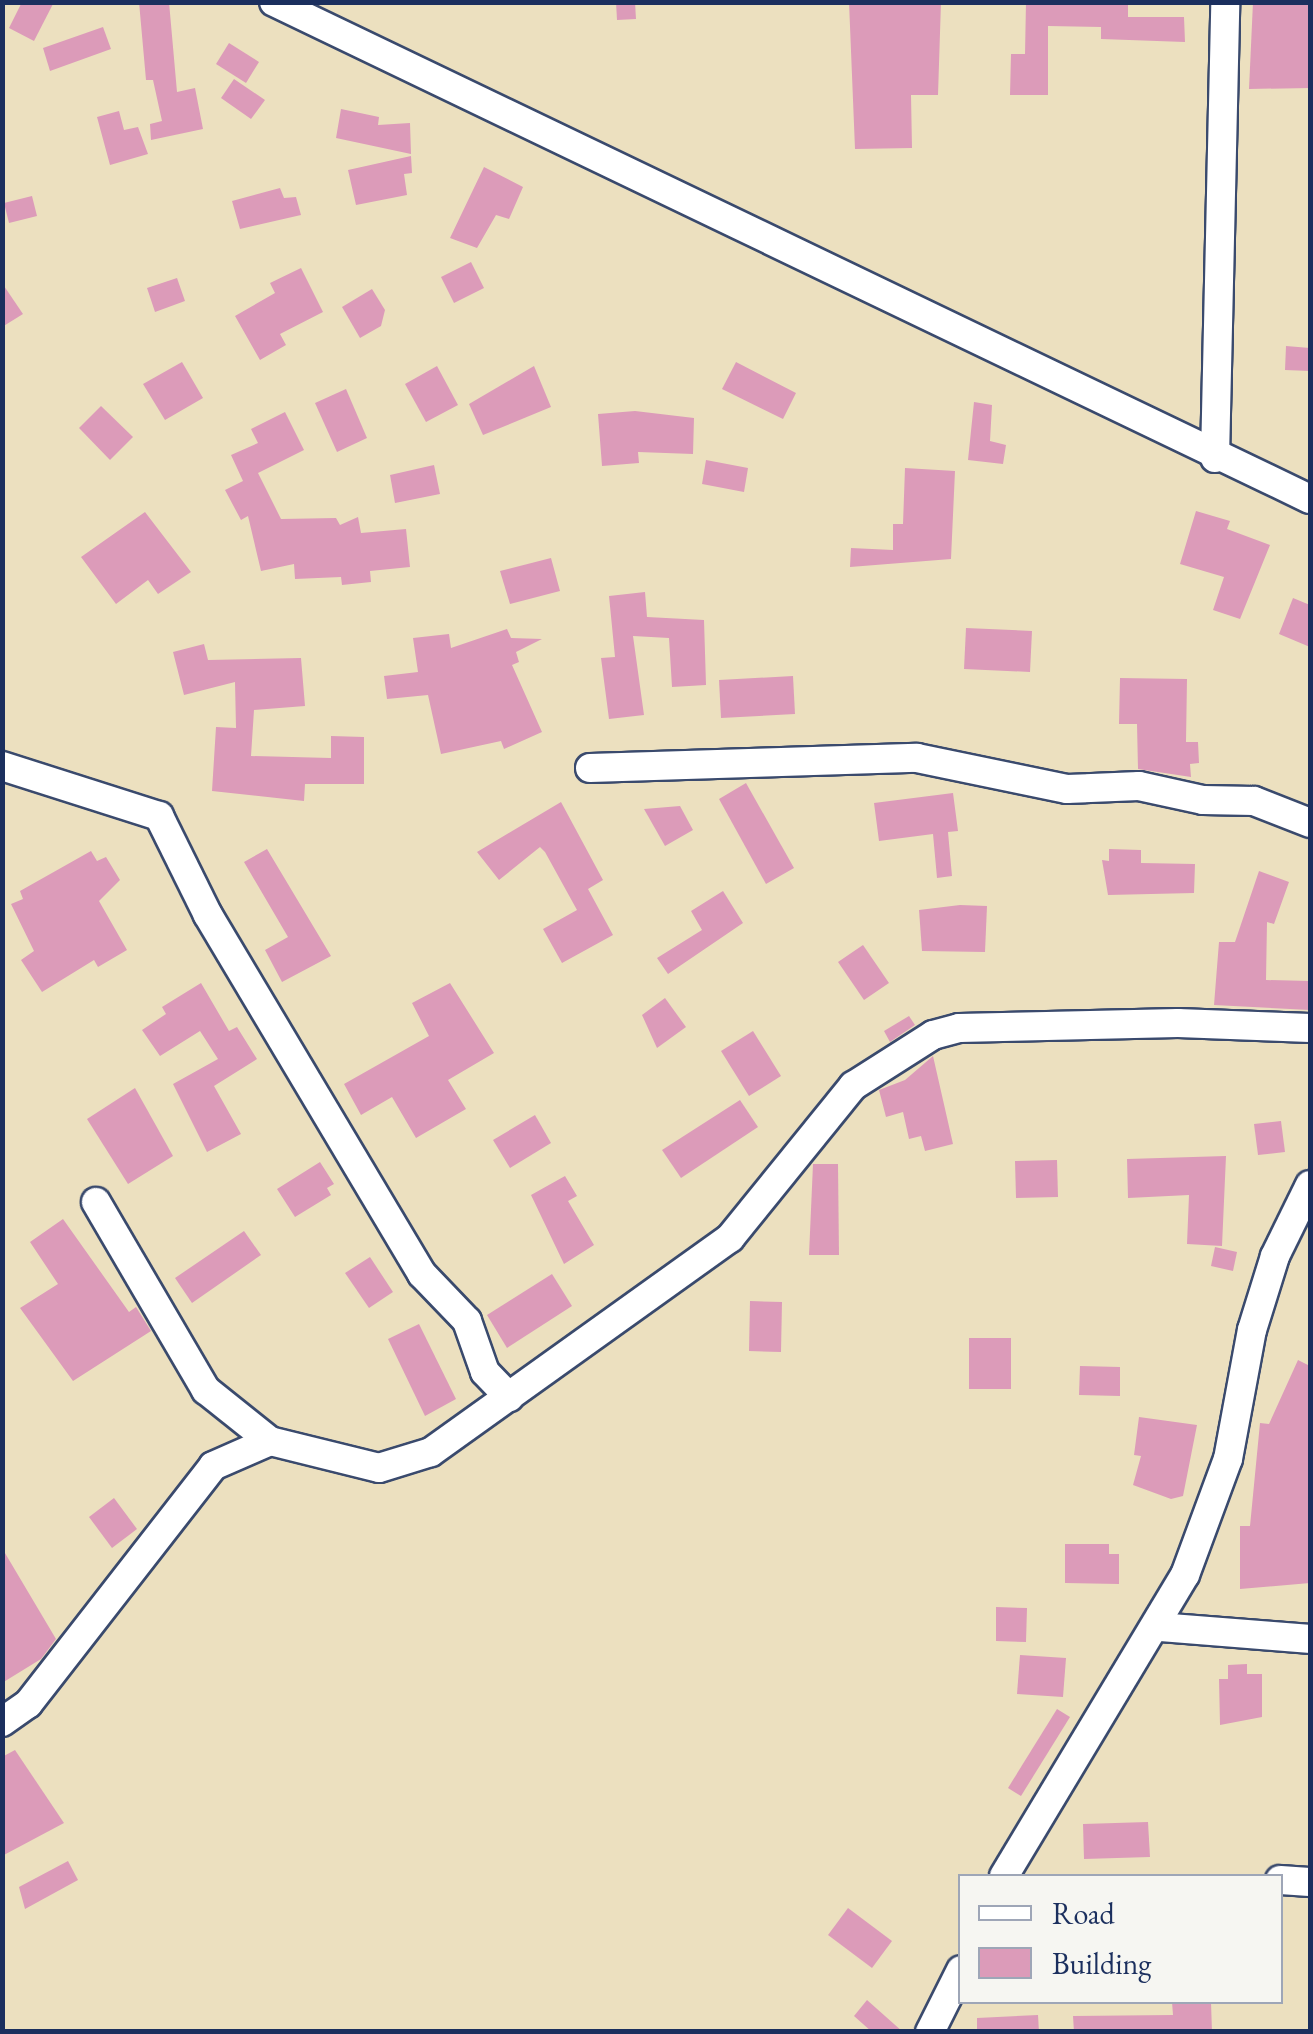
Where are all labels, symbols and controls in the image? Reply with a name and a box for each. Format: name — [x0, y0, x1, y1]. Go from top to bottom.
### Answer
legend — [958, 1874, 1283, 2004]
text: Road — [1052, 1894, 1115, 1933]
text: Building — [1052, 1944, 1151, 1983]

